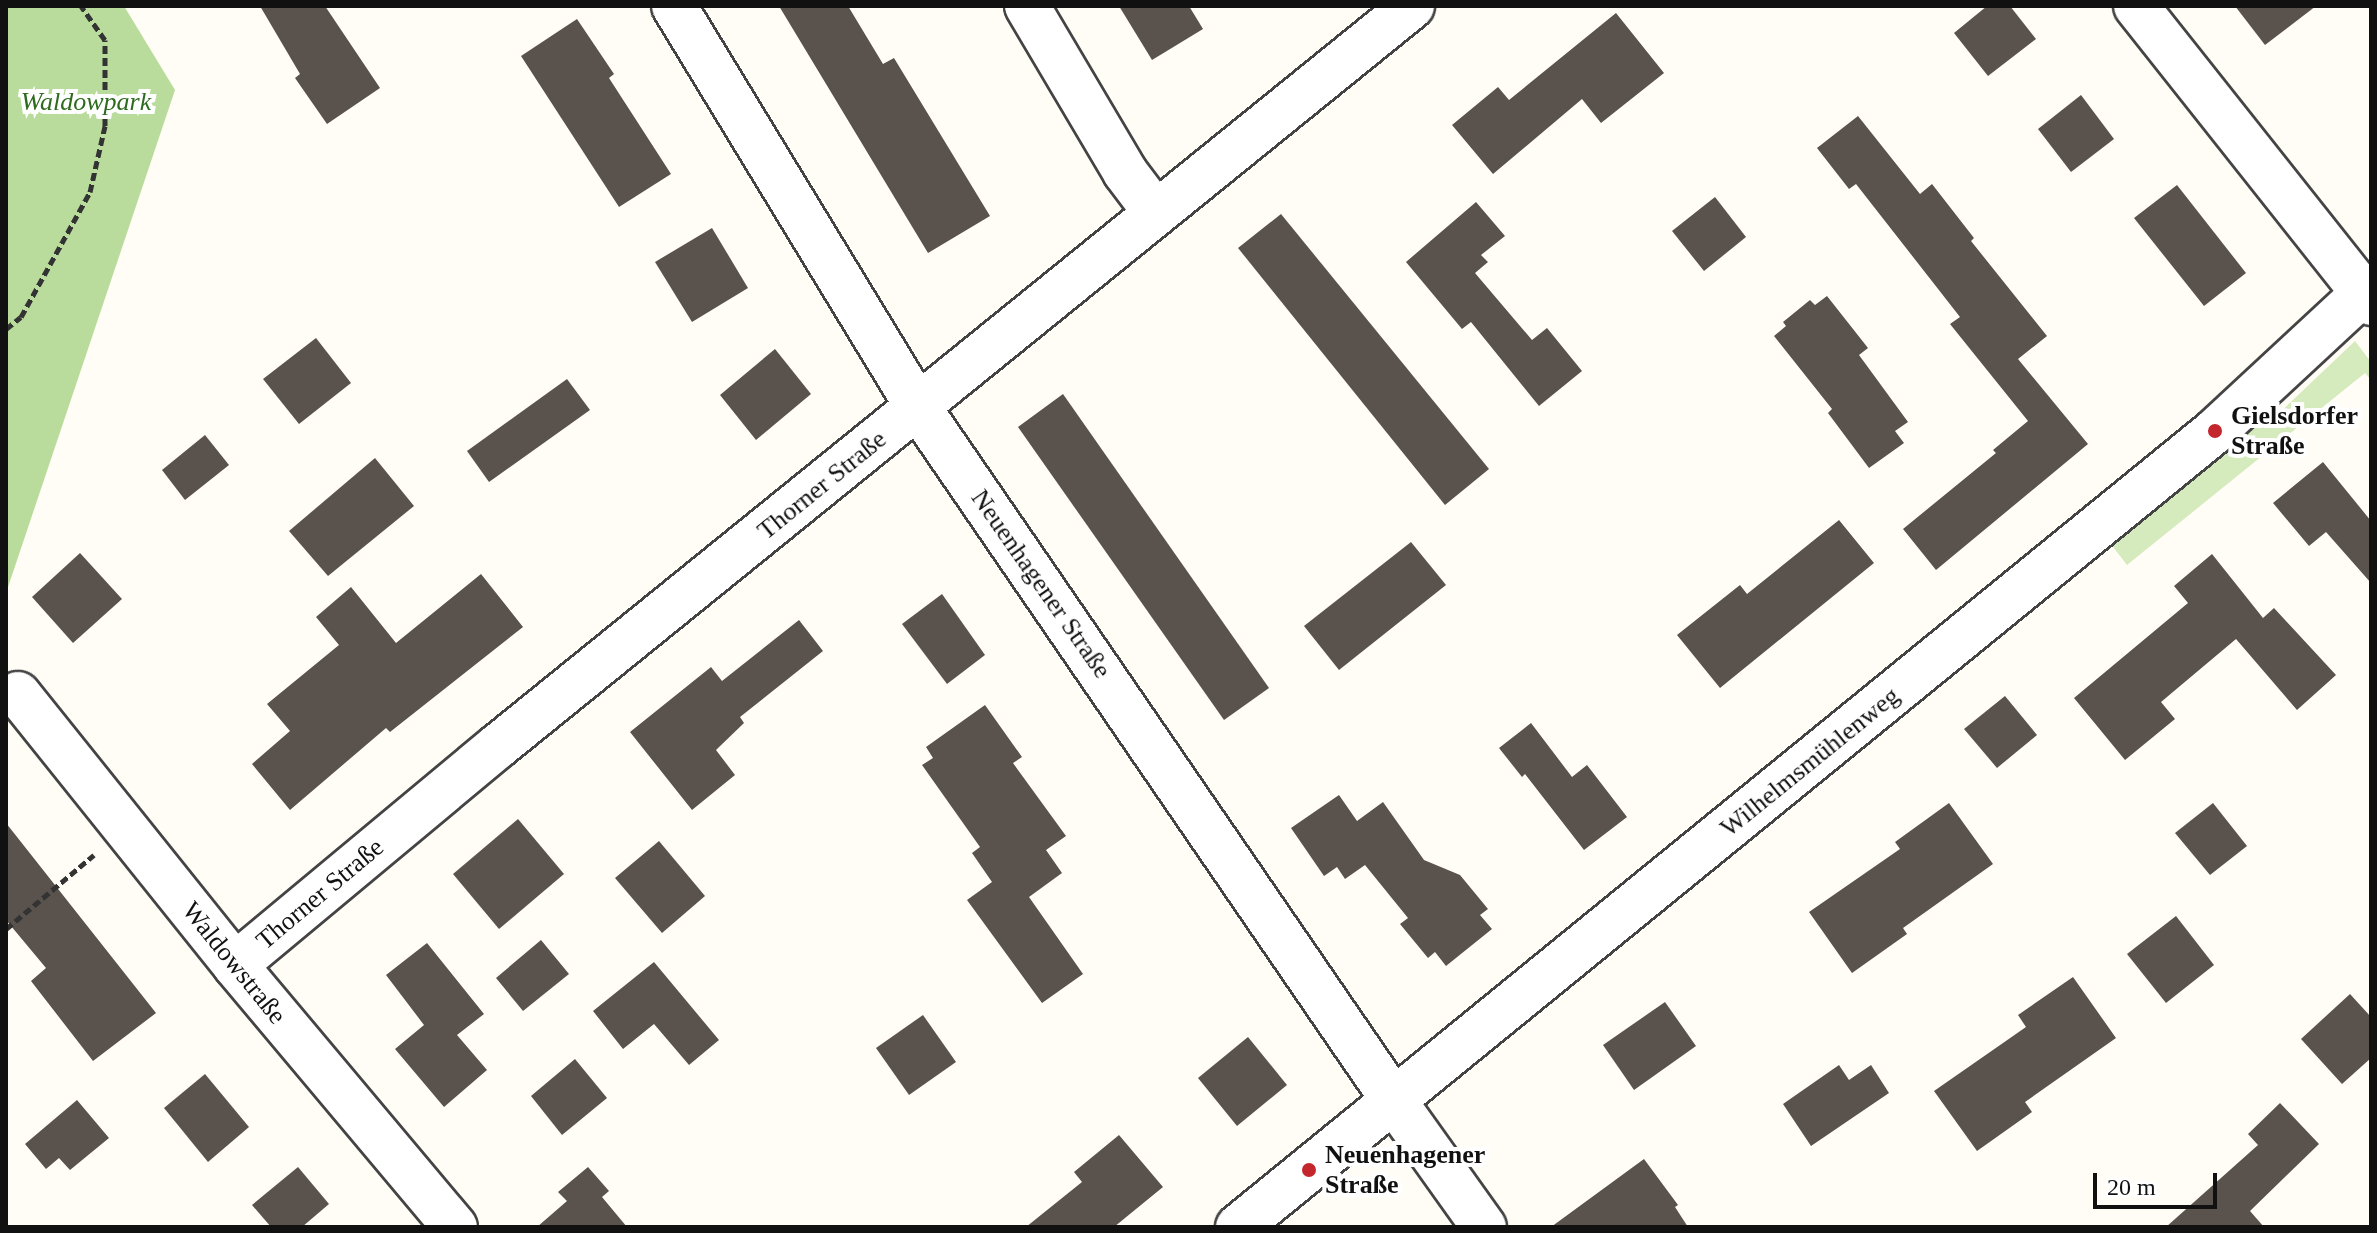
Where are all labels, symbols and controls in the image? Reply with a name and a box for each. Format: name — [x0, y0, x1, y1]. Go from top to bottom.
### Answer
park label: Waldowpark — [21, 86, 151, 118]
place label: Gielsdorfer Straße — [2231, 400, 2358, 462]
marker: Gielsdorfer Straße — [2206, 422, 2224, 440]
street label: Thorner Straße — [751, 424, 893, 546]
street label: Neuenhagener Straße — [964, 484, 1118, 684]
street label: Wilhelmsmühlenweg — [1714, 680, 1906, 844]
street label: Thorner Straße — [250, 832, 390, 956]
street label: Waldowstraße — [175, 896, 293, 1030]
place label: Neuenhagener Straße — [1325, 1139, 1485, 1200]
scale bar — [2097, 1157, 2221, 1207]
marker: Neuenhagener Straße — [1300, 1161, 1318, 1179]
text: 20 m — [2107, 1174, 2156, 1200]

